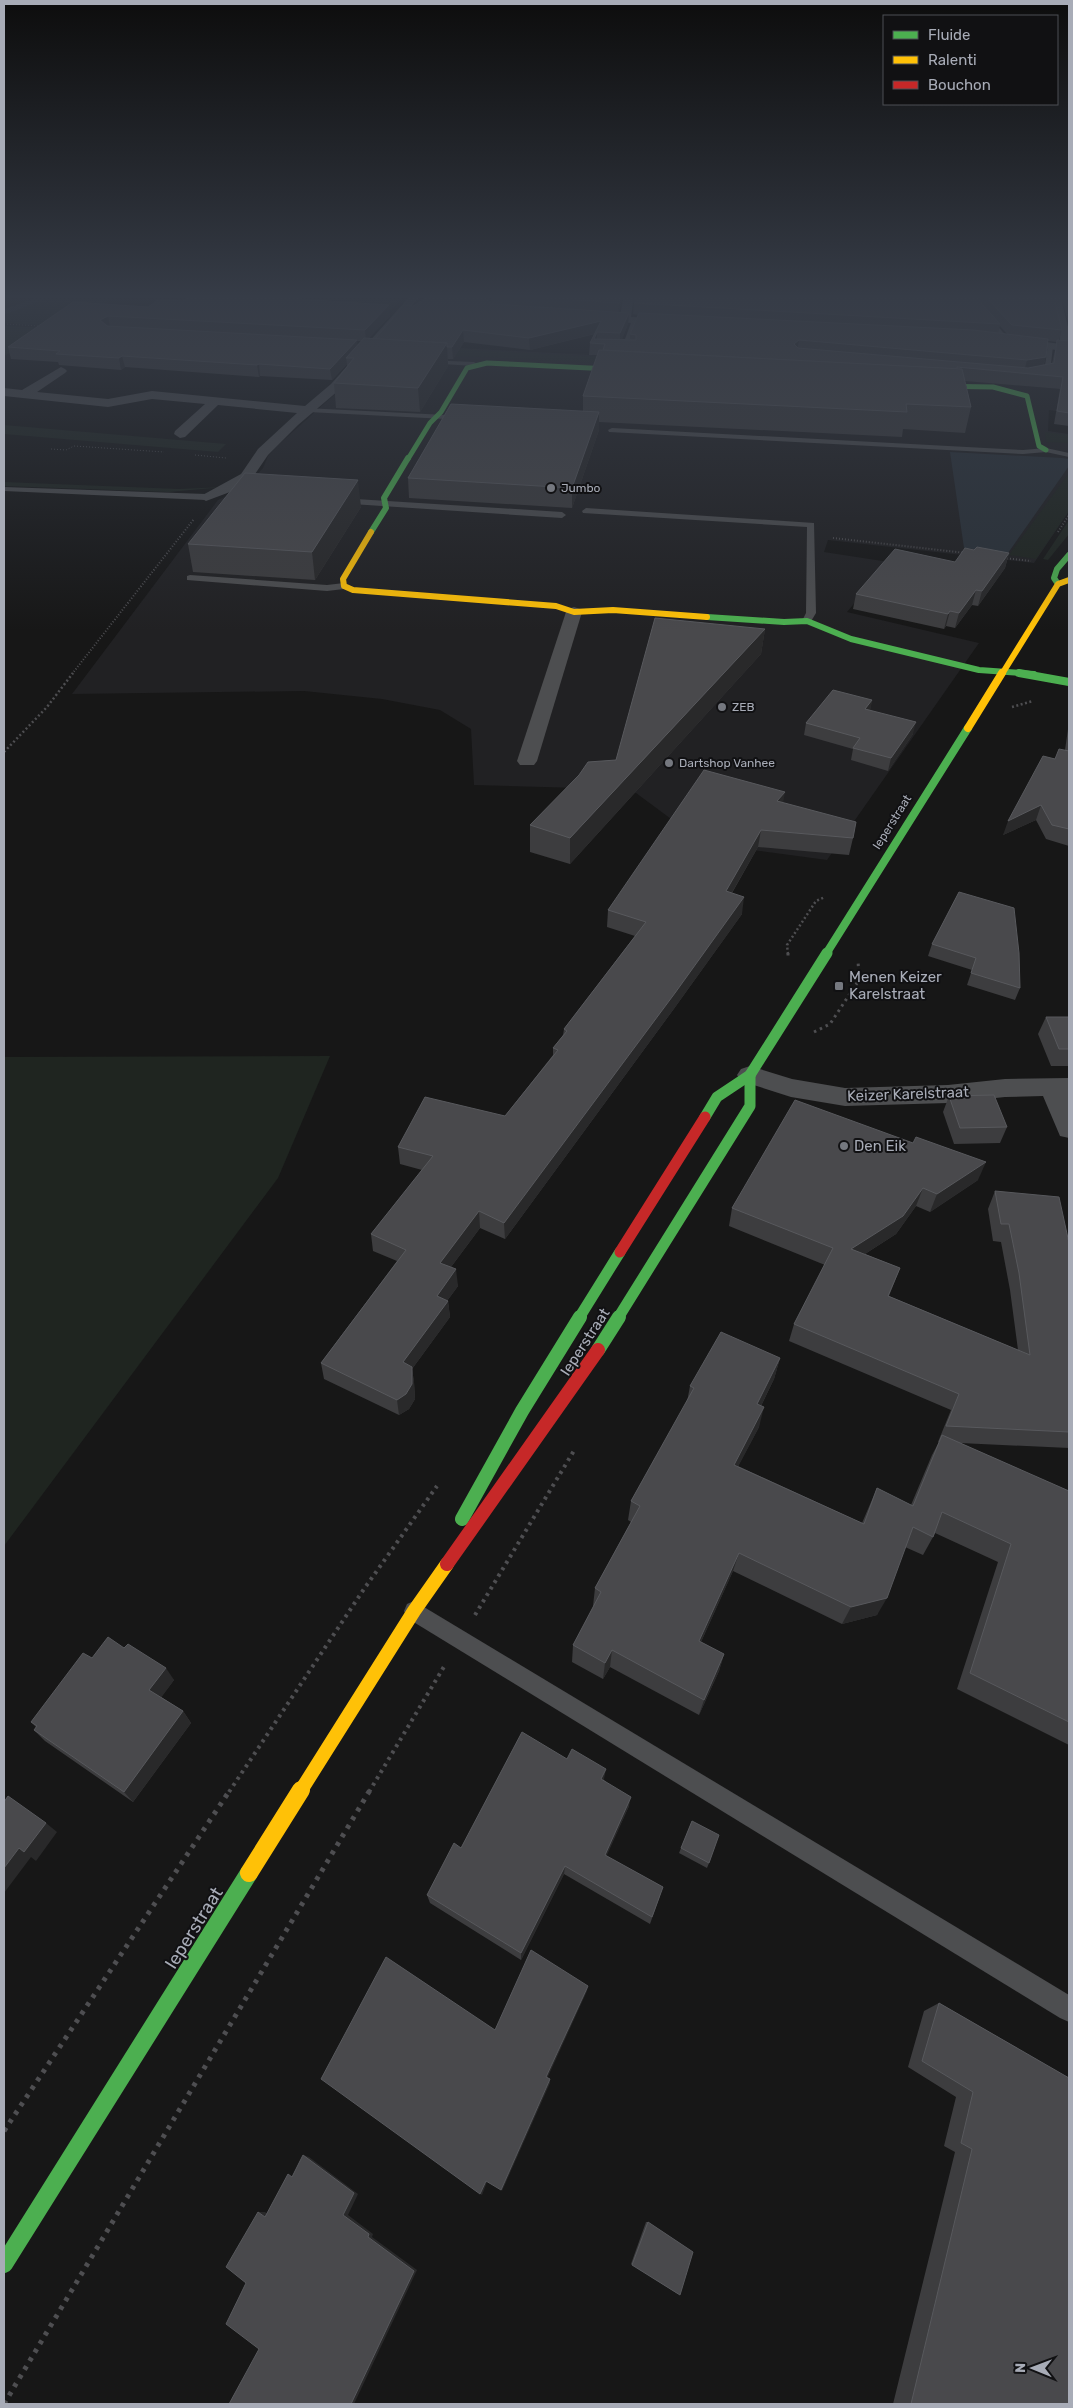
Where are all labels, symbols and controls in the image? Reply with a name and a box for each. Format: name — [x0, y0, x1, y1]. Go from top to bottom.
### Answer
legend — [883, 15, 1058, 105]
text: Fluide — [928, 26, 970, 44]
text: Ralenti — [928, 51, 977, 69]
text: Bouchon — [928, 76, 991, 94]
place label: Jumbo — [561, 481, 601, 495]
marker: Jumbo — [545, 482, 557, 494]
place label: ZEB — [732, 700, 755, 714]
marker: ZEB — [716, 701, 728, 713]
place label: Dartshop Vanhee — [679, 756, 775, 770]
marker: Dartshop Vanhee — [663, 757, 675, 769]
street label: Ieperstraat — [870, 792, 914, 852]
place label: Menen Keizer Karelstraat — [849, 968, 942, 1003]
marker: Menen Keizer Karelstraat — [833, 980, 845, 992]
street label: Keizer Karelstraat — [847, 1083, 969, 1105]
place label: Den Eik — [854, 1137, 906, 1155]
marker: Den Eik — [838, 1140, 850, 1152]
street label: Ieperstraat — [556, 1305, 614, 1379]
street label: Ieperstraat — [160, 1883, 228, 1973]
north arrow — [1008, 2343, 1058, 2393]
text: N — [1012, 2363, 1029, 2373]

